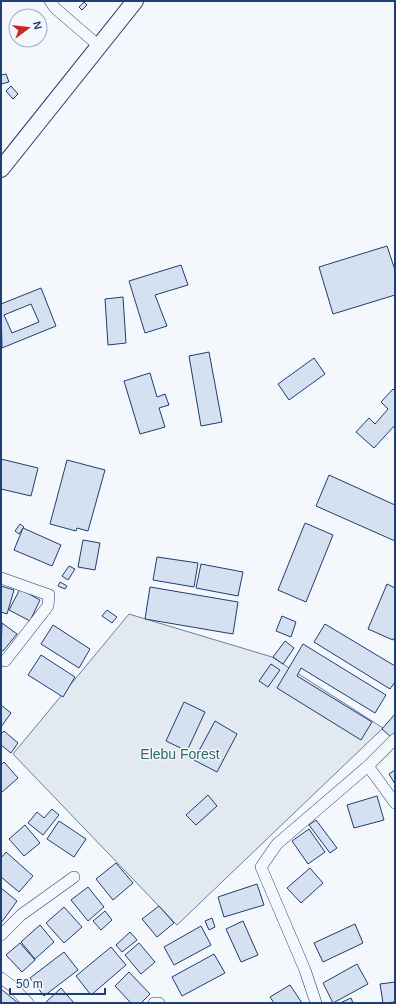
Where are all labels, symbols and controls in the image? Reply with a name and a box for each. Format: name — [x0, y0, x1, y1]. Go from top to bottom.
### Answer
north arrow — [8, 8, 48, 48]
text: N — [31, 20, 44, 31]
park label: Elebu Forest — [140, 746, 220, 762]
scale bar — [10, 970, 105, 996]
text: 50 m — [16, 977, 43, 991]

